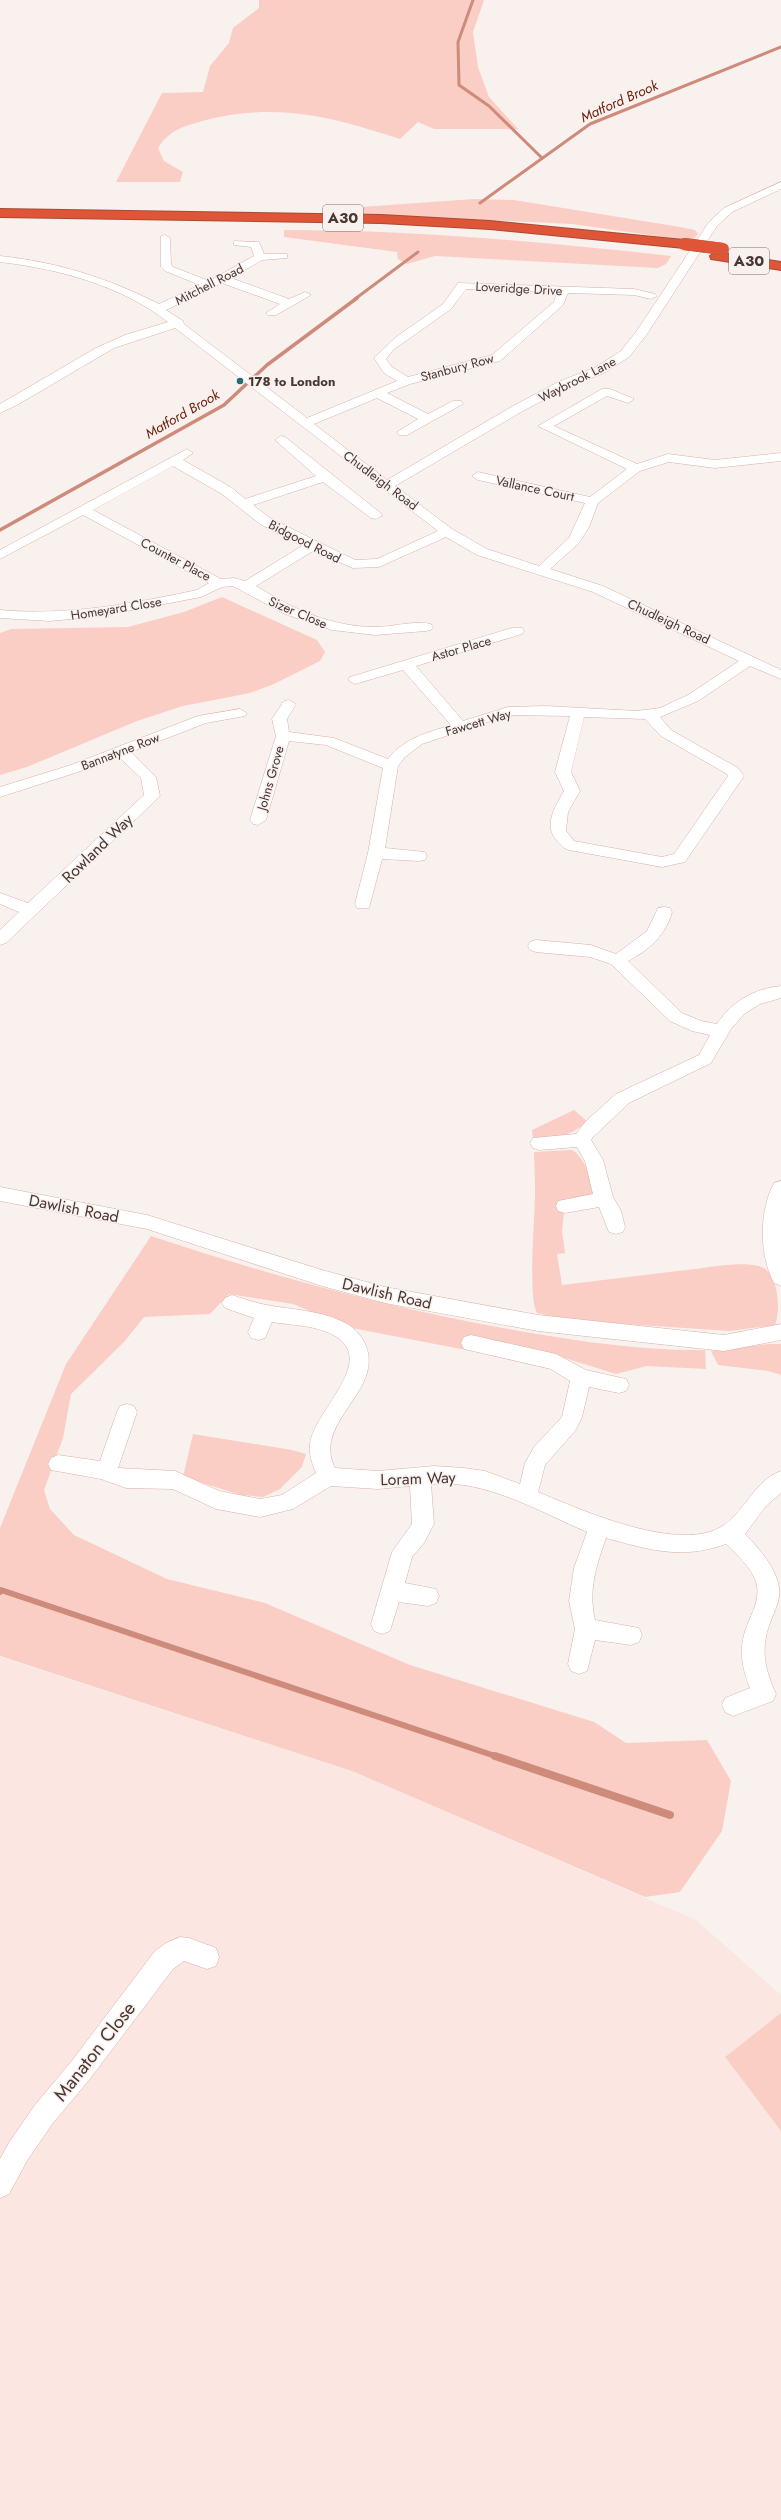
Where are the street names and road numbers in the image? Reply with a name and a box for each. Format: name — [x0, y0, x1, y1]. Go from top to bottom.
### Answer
road number: A30 — [323, 205, 363, 231]
road number: A30 — [729, 248, 769, 274]
street label: Mitchell Road — [172, 259, 247, 310]
street label: Loveridge Drive — [475, 277, 563, 300]
street label: Stanbury Row — [418, 349, 496, 386]
street label: Waybrook Lane — [535, 352, 619, 407]
street label: Chudleigh Road — [339, 446, 422, 515]
street label: Vallance Court — [494, 471, 577, 506]
street label: Bidgood Road — [265, 515, 344, 568]
street label: Counter Place — [137, 533, 215, 586]
street label: Homeyard Close — [69, 592, 163, 625]
street label: Sizer Close — [265, 592, 330, 633]
street label: Chudleigh Road — [624, 594, 713, 649]
street label: Astor Place — [429, 631, 494, 666]
street label: Fawcett Way — [443, 704, 513, 741]
street label: Bannatyne Row — [78, 728, 162, 775]
street label: Johns Grove — [252, 743, 289, 815]
street label: Rowland Way — [57, 808, 139, 888]
street label: Dawlish Road — [27, 1188, 121, 1228]
street label: Dawlish Road — [340, 1272, 434, 1315]
street label: Loram Way — [380, 1466, 457, 1491]
street label: Manaton Close — [47, 1996, 142, 2107]

